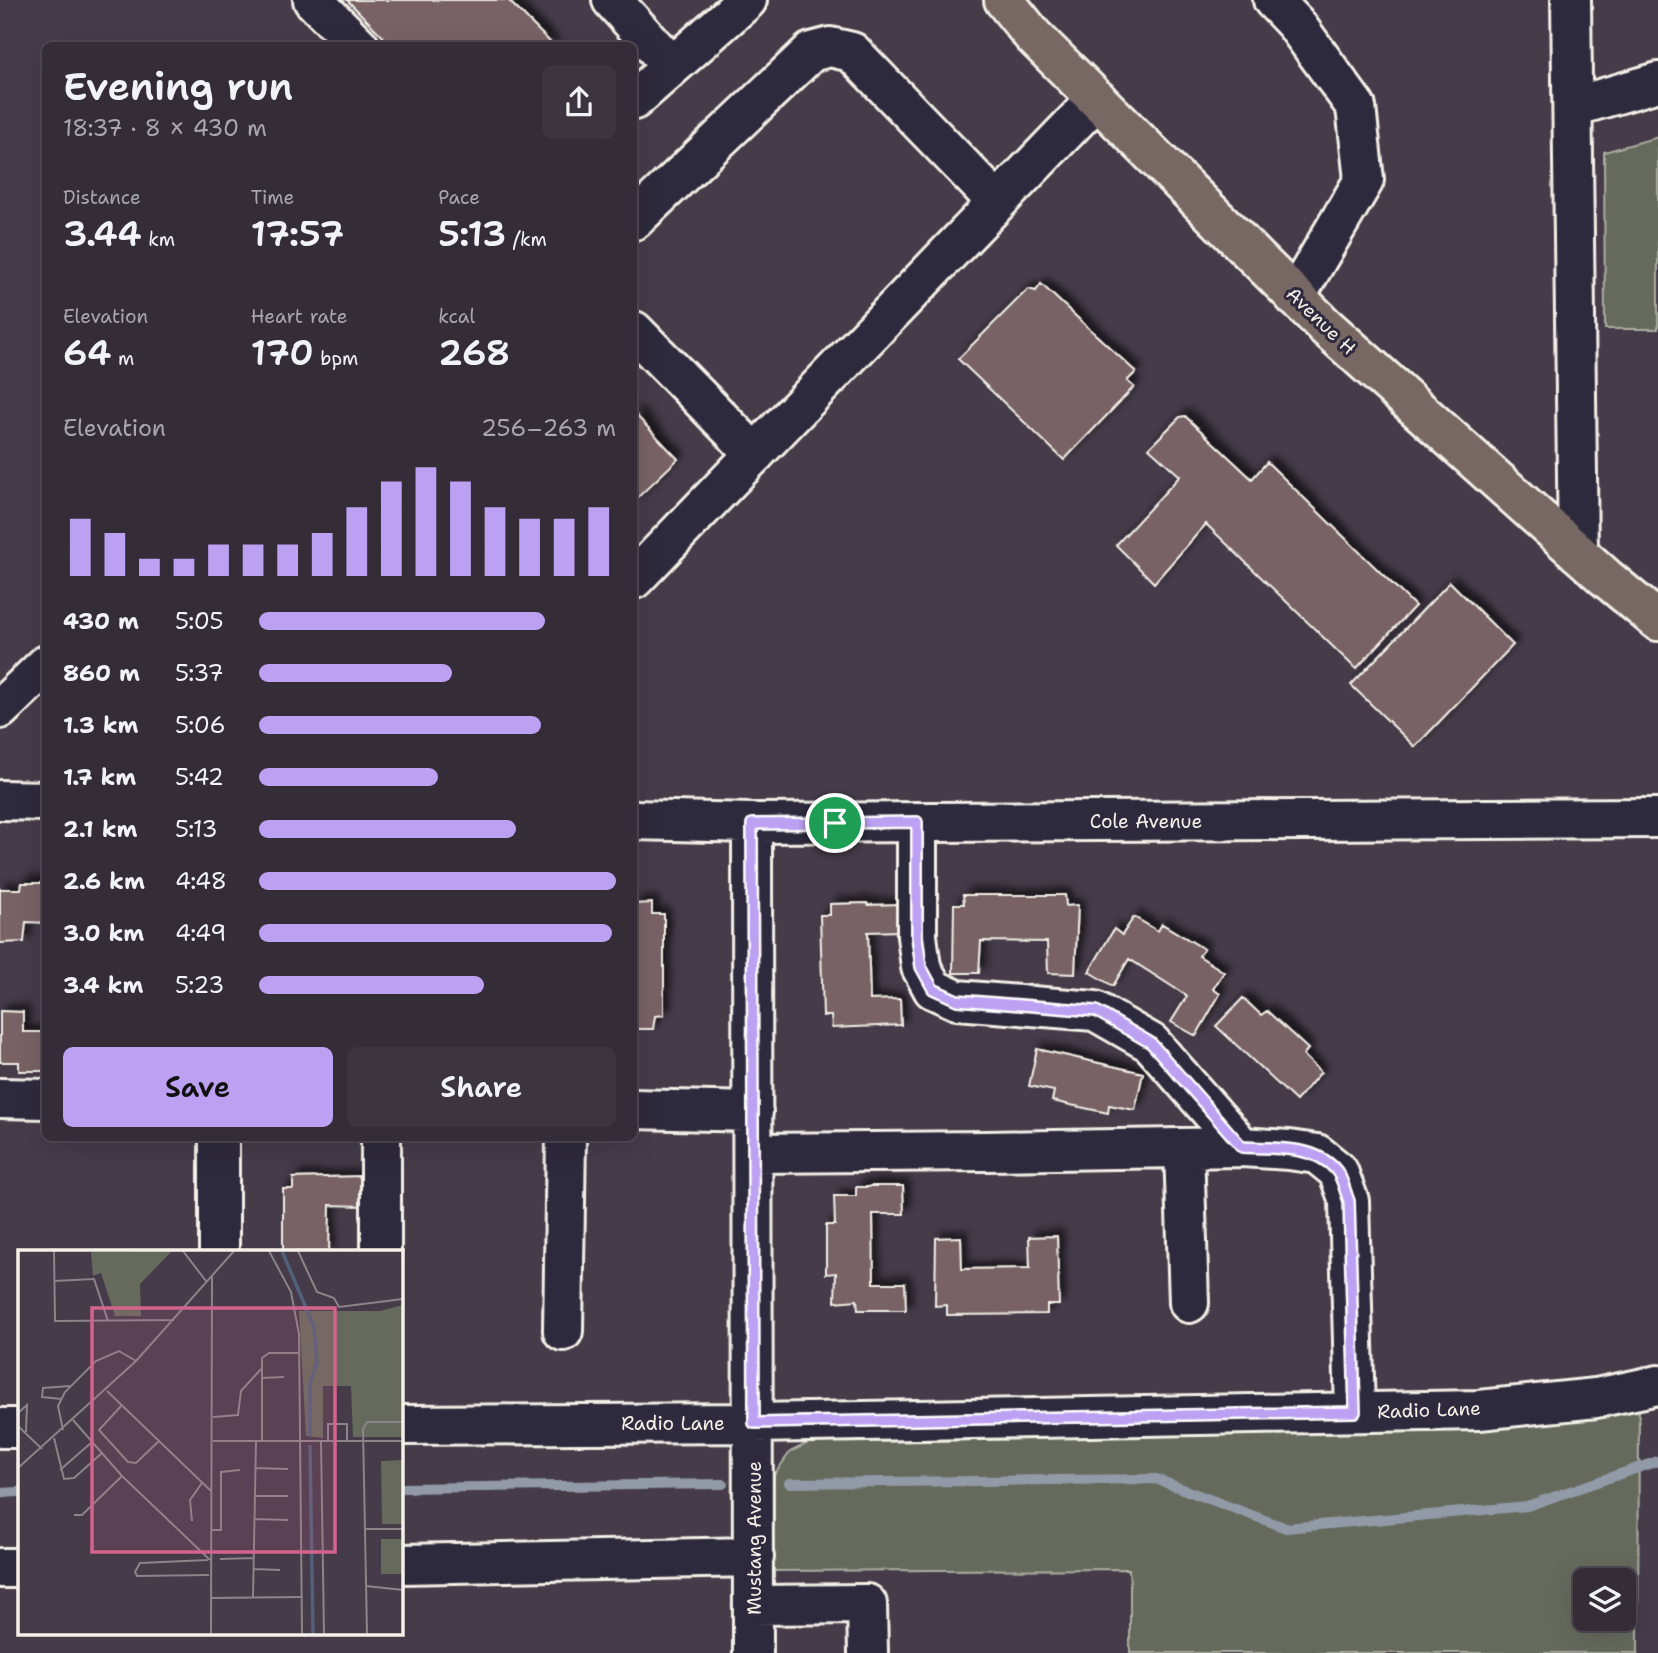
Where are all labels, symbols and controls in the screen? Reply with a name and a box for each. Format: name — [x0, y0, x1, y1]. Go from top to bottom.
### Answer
text: Evening run — [63, 61, 293, 112]
button: share — [542, 65, 616, 139]
text: 18:37 · 8 × 430 m — [63, 113, 267, 143]
text: Distance — [63, 185, 141, 210]
text: Time — [251, 185, 294, 210]
text: Pace — [438, 185, 480, 210]
text: 3.44 — [63, 210, 142, 257]
text: 17:57 — [251, 210, 344, 257]
text: 5:13 — [438, 210, 506, 257]
text: km — [142, 227, 175, 252]
text: /km — [506, 227, 547, 252]
street label: Avenue H — [1281, 282, 1361, 360]
text: Elevation — [63, 304, 148, 329]
text: Heart rate — [251, 304, 347, 329]
text: kcal — [438, 304, 475, 329]
text: 64 — [63, 329, 111, 376]
text: 170 — [251, 329, 314, 376]
text: 268 — [438, 329, 510, 376]
text: m — [111, 346, 134, 371]
text: bpm — [314, 346, 359, 371]
text: Elevation — [63, 413, 166, 443]
text: 256–263 m — [481, 413, 616, 443]
text: 430 m — [63, 606, 139, 636]
text: 5:05 — [175, 606, 224, 636]
text: 860 m — [63, 658, 140, 688]
text: 5:37 — [175, 658, 224, 688]
text: 1.3 km — [63, 710, 138, 740]
text: 5:06 — [175, 710, 226, 740]
text: 1.7 km — [63, 762, 136, 792]
text: 5:42 — [175, 762, 224, 792]
pin — [805, 793, 865, 853]
icon: arrive — [816, 804, 854, 842]
street label: Cole Avenue — [1090, 809, 1202, 834]
text: 2.1 km — [63, 814, 137, 844]
text: 5:13 — [175, 814, 218, 844]
text: 2.6 km — [63, 866, 145, 896]
text: 4:48 — [175, 866, 227, 896]
text: 3.0 km — [63, 918, 144, 948]
text: 4:49 — [175, 918, 226, 948]
text: 3.4 km — [63, 970, 143, 1000]
text: 5:23 — [175, 970, 224, 1000]
button: Save — [63, 1047, 333, 1127]
button: Share — [347, 1047, 616, 1127]
inset map — [18, 1250, 402, 1636]
street label: Radio Lane — [1377, 1396, 1481, 1424]
street label: Radio Lane — [621, 1411, 725, 1436]
street label: Mustang Avenue — [742, 1461, 767, 1615]
map controls — [1573, 1568, 1636, 1631]
button: layers — [1573, 1568, 1636, 1631]

